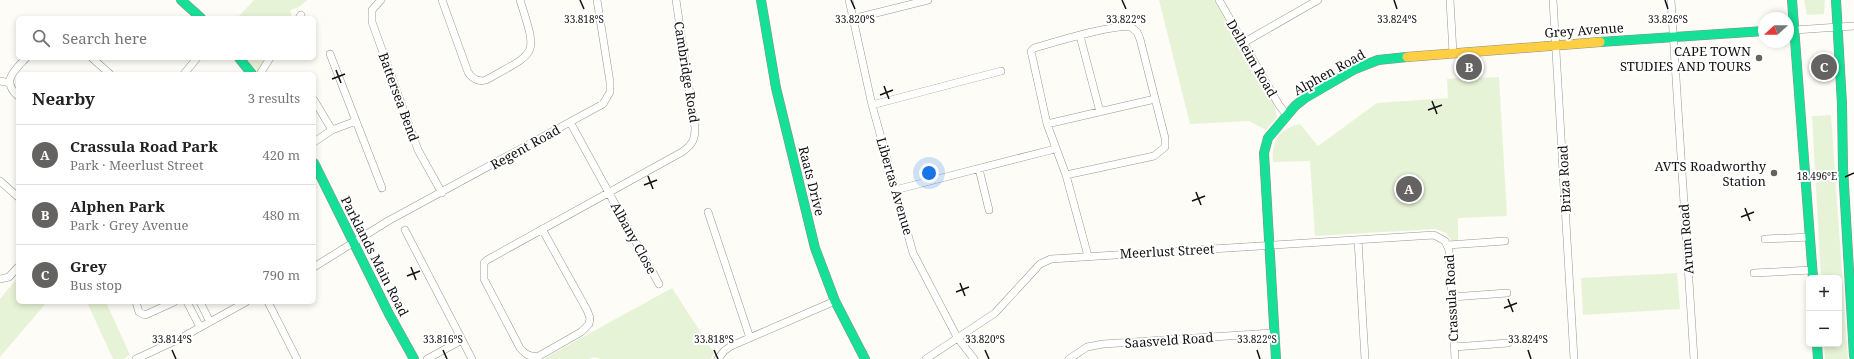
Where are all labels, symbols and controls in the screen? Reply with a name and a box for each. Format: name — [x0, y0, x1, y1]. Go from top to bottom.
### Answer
text: 33.818°S — [564, 12, 604, 26]
text: 33.820°S — [835, 12, 875, 26]
text: 33.822°S — [1106, 12, 1146, 26]
text: 33.824°S — [1377, 12, 1417, 26]
text: 33.826°S — [1648, 12, 1688, 26]
north arrow — [1758, 12, 1794, 48]
search box — [16, 16, 316, 60]
street label: Delheim Road — [1223, 16, 1282, 100]
street label: Grey Avenue — [1544, 18, 1624, 42]
street label: Cambridge Road — [670, 20, 704, 124]
icon: search — [30, 27, 52, 49]
text: Search here — [62, 28, 147, 48]
place label: CAPE TOWN STUDIES AND TOURS — [1620, 42, 1751, 75]
street label: Alphen Road — [1290, 45, 1368, 99]
street label: Battersea Bend — [375, 50, 423, 144]
pin: B — [1456, 52, 1482, 82]
pin: C — [1811, 52, 1837, 82]
marker: CAPE TOWN STUDIES AND TOURS — [1754, 53, 1764, 63]
text: Nearby — [32, 87, 95, 110]
text: 3 results — [248, 89, 300, 107]
street label: Regent Road — [487, 120, 563, 174]
street label: Libertas Avenue — [872, 135, 918, 237]
text: Crassula Road Park — [70, 136, 218, 156]
street label: Raats Drive — [795, 144, 829, 218]
street label: Briza Road — [1553, 145, 1575, 213]
text: A — [40, 146, 50, 164]
text: 420 m — [263, 146, 300, 164]
text: Park · Meerlust Street — [70, 156, 204, 174]
place label: AVTS Roadworthy Station — [1655, 157, 1767, 190]
your location — [919, 163, 939, 183]
marker: AVTS Roadworthy Station — [1769, 168, 1779, 178]
text: 18.496°E — [1797, 169, 1837, 183]
pin: A — [1396, 174, 1422, 204]
street label: Parklands Main Road — [337, 193, 413, 319]
text: Alphen Park — [70, 196, 165, 216]
street label: Albany Close — [607, 199, 661, 277]
street label: Arum Road — [1675, 203, 1697, 275]
text: B — [41, 206, 49, 224]
text: 480 m — [263, 206, 300, 224]
text: Park · Grey Avenue — [70, 216, 188, 234]
street label: Meerlust Street — [1119, 240, 1215, 262]
street label: Crassula Road — [1440, 254, 1462, 342]
text: Grey — [70, 256, 107, 276]
text: C — [41, 266, 49, 284]
text: 790 m — [263, 266, 300, 284]
map controls — [1806, 275, 1842, 347]
button: + — [1806, 275, 1842, 311]
text: Bus stop — [70, 276, 122, 294]
button: − — [1806, 311, 1842, 347]
street label: Saasveld Road — [1124, 328, 1214, 352]
text: 33.814°S — [152, 332, 192, 346]
text: 33.816°S — [423, 332, 463, 346]
text: 33.818°S — [694, 332, 734, 346]
text: 33.820°S — [965, 332, 1005, 346]
text: 33.822°S — [1237, 332, 1277, 346]
text: 33.824°S — [1508, 332, 1548, 346]

